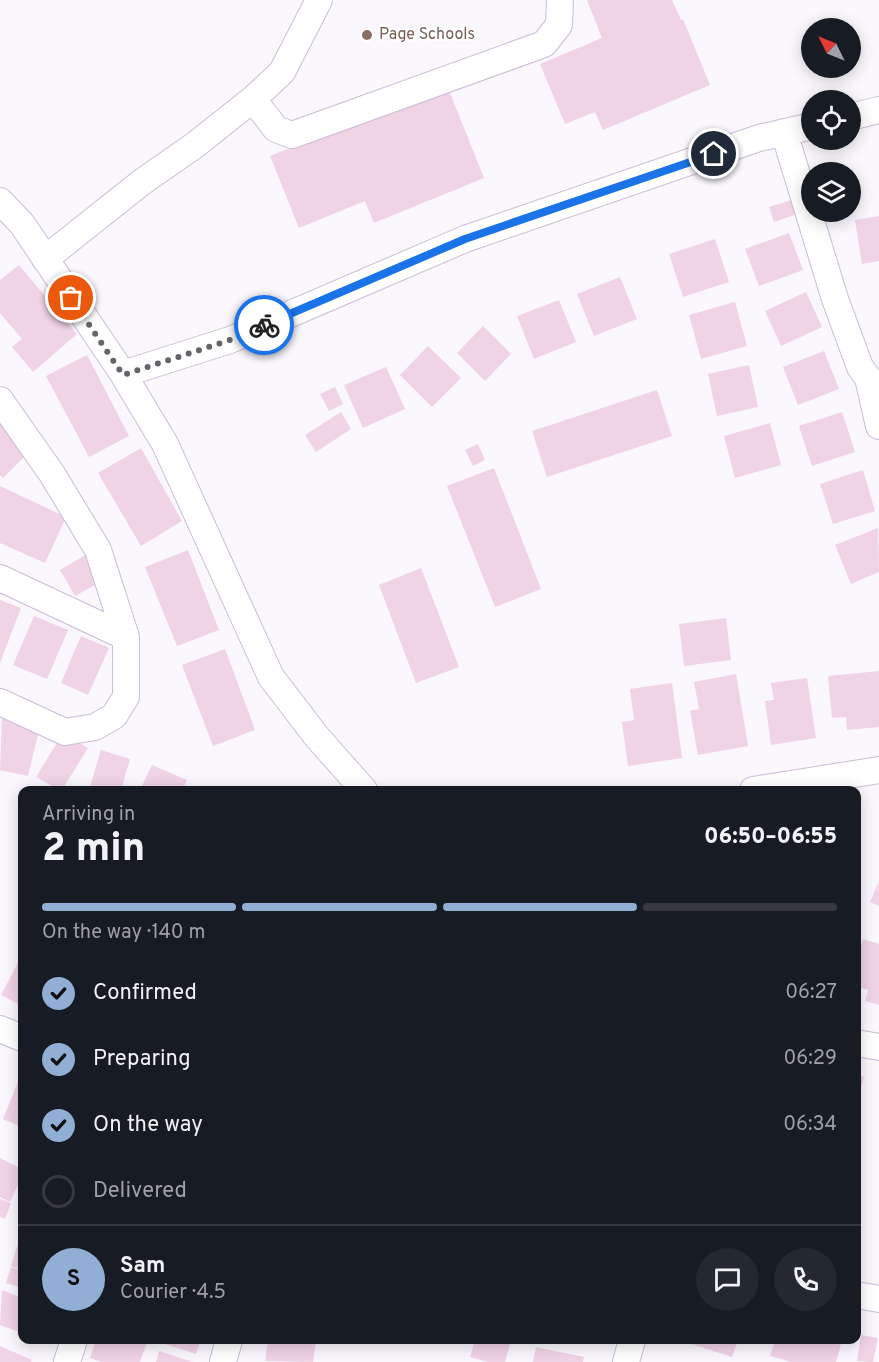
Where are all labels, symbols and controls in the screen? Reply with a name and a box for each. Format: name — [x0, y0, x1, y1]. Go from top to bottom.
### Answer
north arrow — [801, 18, 861, 78]
map controls — [801, 18, 861, 222]
place label: Page Schools — [379, 25, 475, 45]
marker: Page Schools — [360, 28, 374, 42]
button: locate — [801, 90, 861, 150]
pin — [688, 128, 739, 179]
icon: home — [697, 137, 730, 170]
button: layers — [801, 162, 861, 222]
pin — [45, 272, 96, 323]
icon: bag — [54, 281, 87, 314]
courier — [234, 295, 294, 355]
icon: bike — [248, 309, 281, 342]
text: Arriving in — [42, 802, 135, 828]
text: 06:50–06:55 — [704, 824, 837, 851]
text: 2 min — [42, 826, 145, 875]
text: On the way · 140 m — [42, 920, 205, 946]
icon: check — [42, 977, 75, 1010]
text: Confirmed — [93, 980, 197, 1007]
text: 06:27 — [785, 980, 837, 1006]
icon: check — [42, 1043, 75, 1076]
text: Preparing — [93, 1046, 191, 1073]
text: 06:29 — [784, 1046, 837, 1072]
icon: check — [42, 1109, 75, 1142]
text: On the way — [93, 1112, 203, 1139]
text: 06:34 — [783, 1112, 837, 1138]
text: Delivered — [93, 1178, 187, 1205]
button: chat — [696, 1248, 759, 1311]
button: phone — [774, 1248, 837, 1311]
text: Sam — [120, 1253, 165, 1280]
text: S — [67, 1266, 80, 1293]
text: Courier · 4.5 — [120, 1280, 226, 1306]

